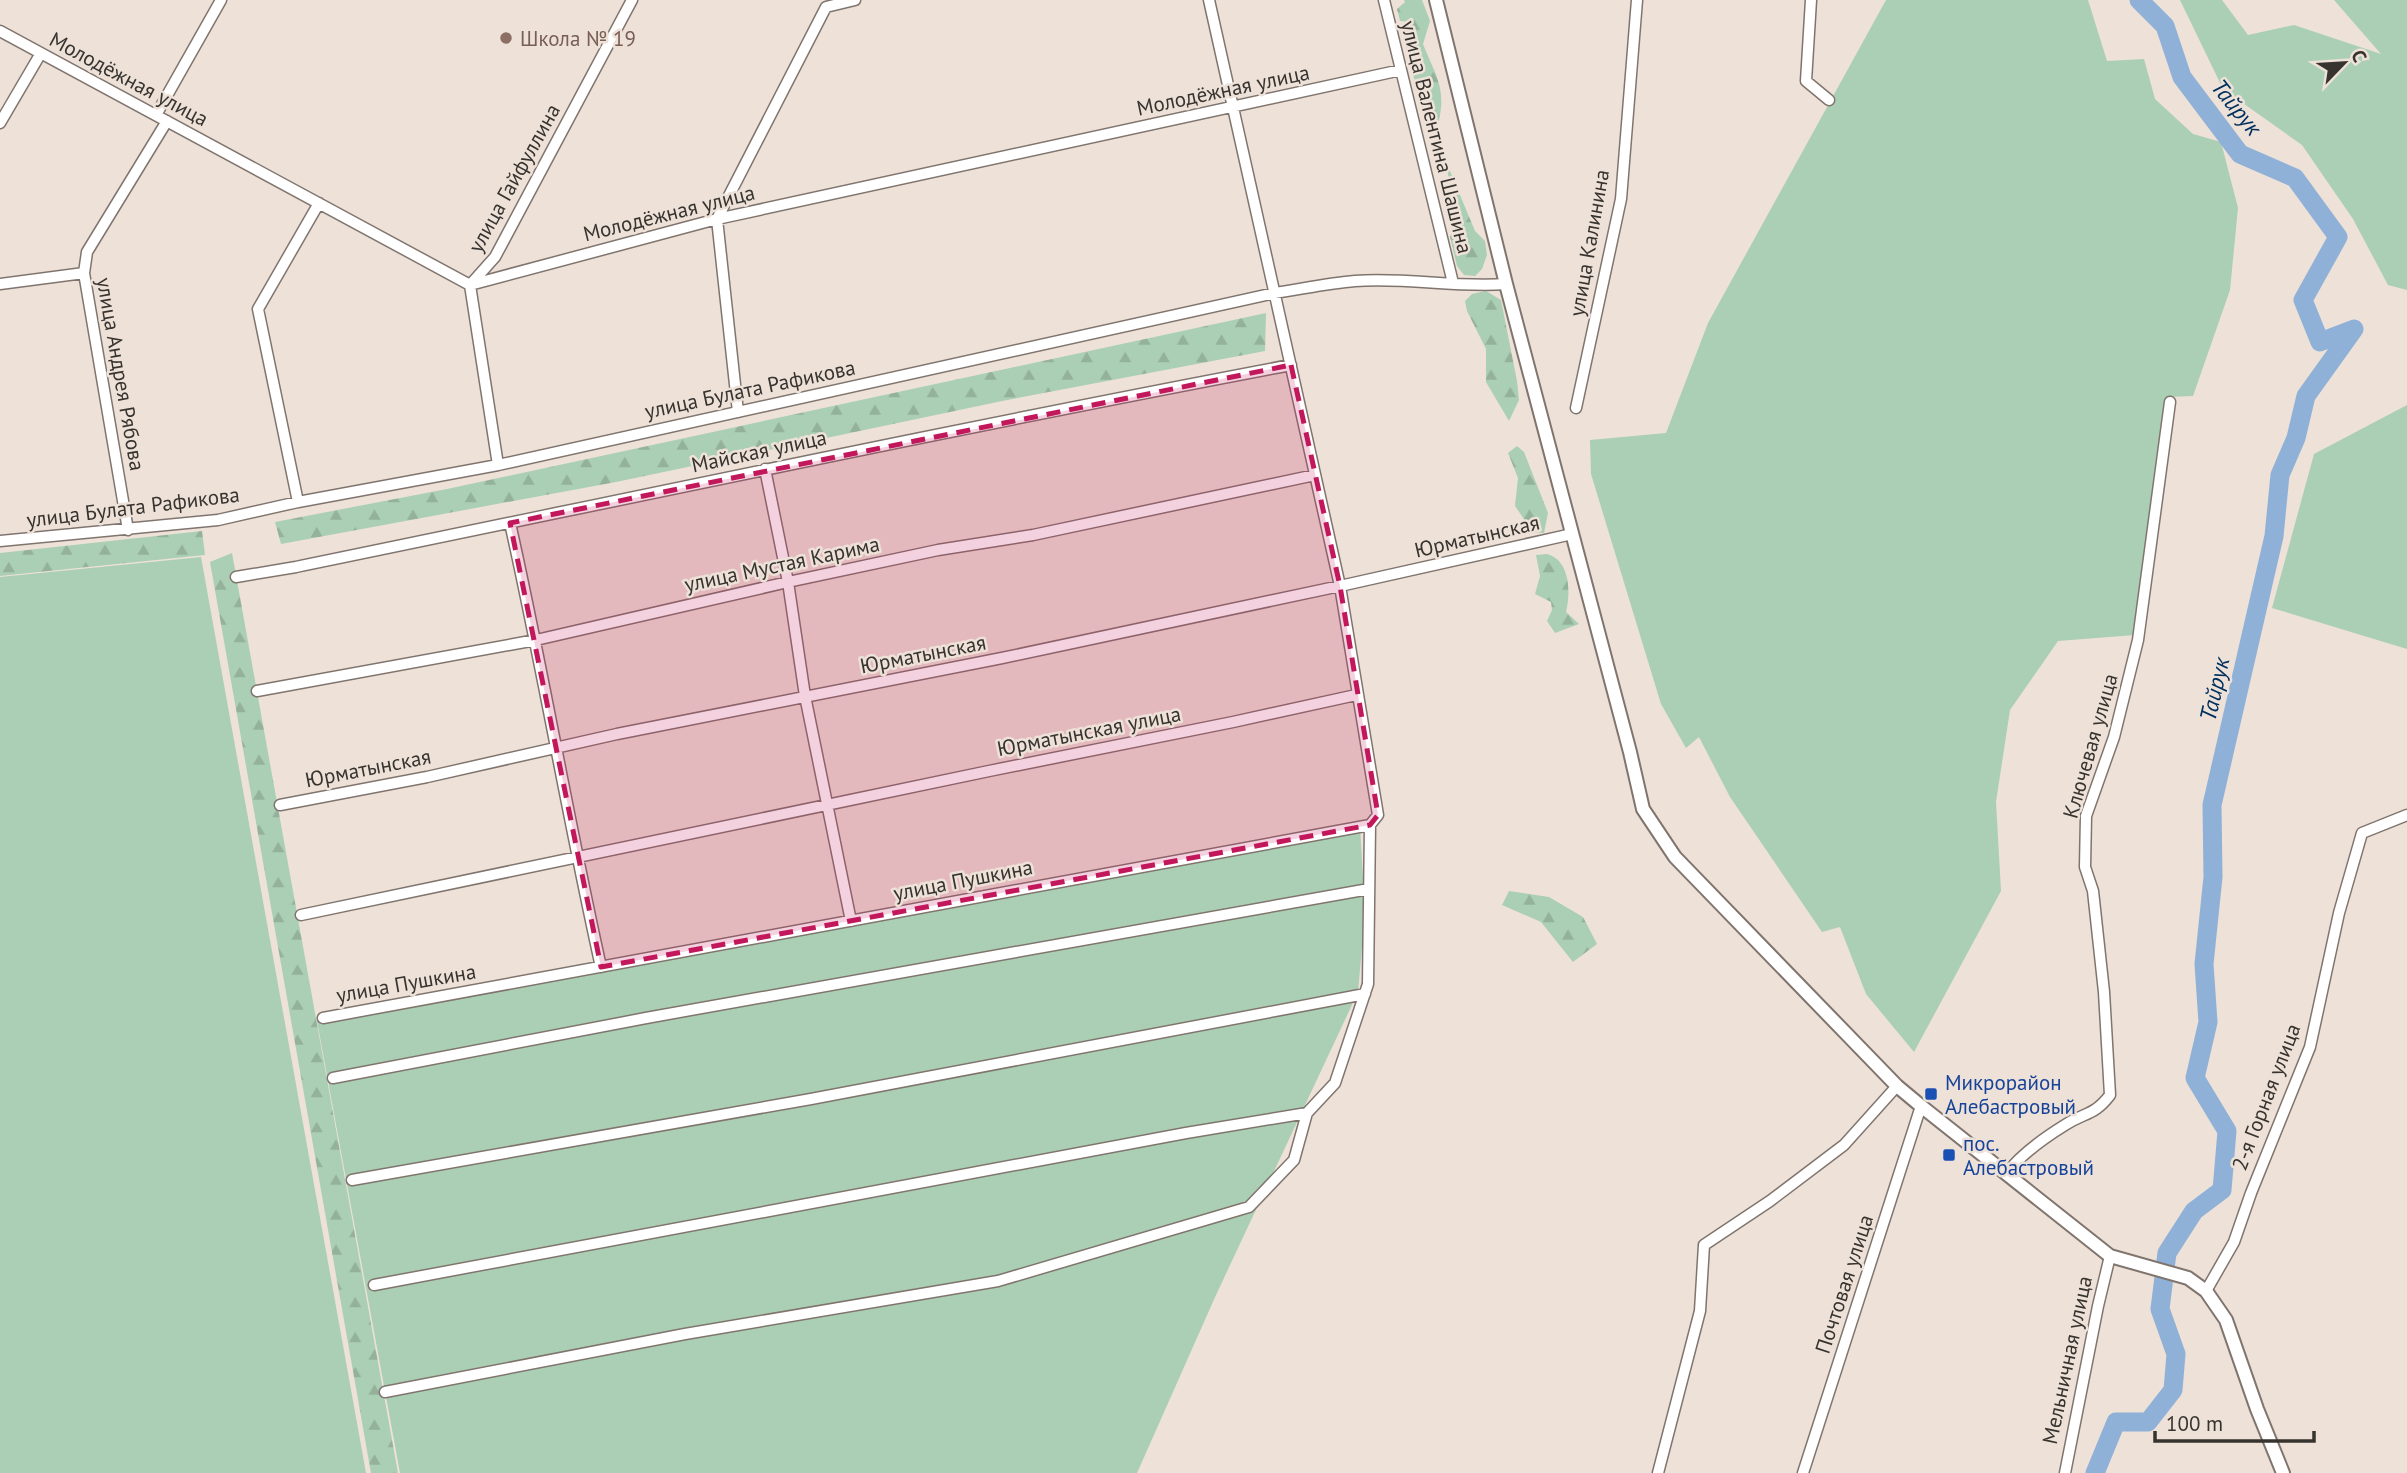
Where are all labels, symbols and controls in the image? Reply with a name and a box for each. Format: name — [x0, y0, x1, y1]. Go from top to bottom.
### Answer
street label: улица Валентина Шашина — [1395, 18, 1479, 256]
place label: Школа № 19 — [520, 25, 636, 52]
street label: Молодёжная улица — [45, 26, 213, 132]
north arrow — [2309, 28, 2379, 98]
marker: Школа № 19 — [498, 30, 514, 46]
text: С — [2346, 46, 2373, 66]
street label: Молодёжная улица — [1134, 59, 1312, 121]
water label: Тайрук — [2205, 73, 2269, 142]
street label: улица Гайфуллина — [462, 99, 566, 257]
street label: улица Калинина — [1563, 167, 1615, 319]
street label: Молодёжная улица — [580, 179, 758, 247]
street label: улица Андрея Рябова — [91, 275, 151, 473]
street label: улица Булата Рафикова — [642, 353, 858, 425]
street label: Майская улица — [689, 424, 829, 478]
street label: улица Булата Рафикова — [25, 481, 241, 533]
street label: Юрматынская — [1412, 509, 1542, 563]
street label: улица Мустая Карима — [682, 530, 882, 598]
street label: Юрматынская — [858, 629, 988, 679]
water label: Тайрук — [2193, 653, 2236, 724]
street label: Ключевая улица — [2056, 670, 2124, 822]
street label: Юрматынская улица — [995, 700, 1183, 762]
street label: Юрматынская — [303, 743, 433, 793]
street label: улица Пушкина — [891, 853, 1035, 907]
street label: улица Пушкина — [334, 957, 478, 1009]
street label: 2-я Горная улица — [2226, 1020, 2306, 1174]
place label: Микрорайон Алебастровый — [1945, 1069, 2076, 1120]
marker: Микрорайон Алебастровый — [1923, 1086, 1939, 1102]
place label: пос. Алебастровый — [1963, 1130, 2094, 1181]
marker: пос. Алебастровый — [1941, 1147, 1957, 1163]
street label: Почтовая улица — [1809, 1211, 1879, 1357]
street label: Мельничная улица — [2036, 1274, 2098, 1446]
scale bar — [2155, 1400, 2314, 1444]
text: 100 m — [2166, 1410, 2223, 1437]

